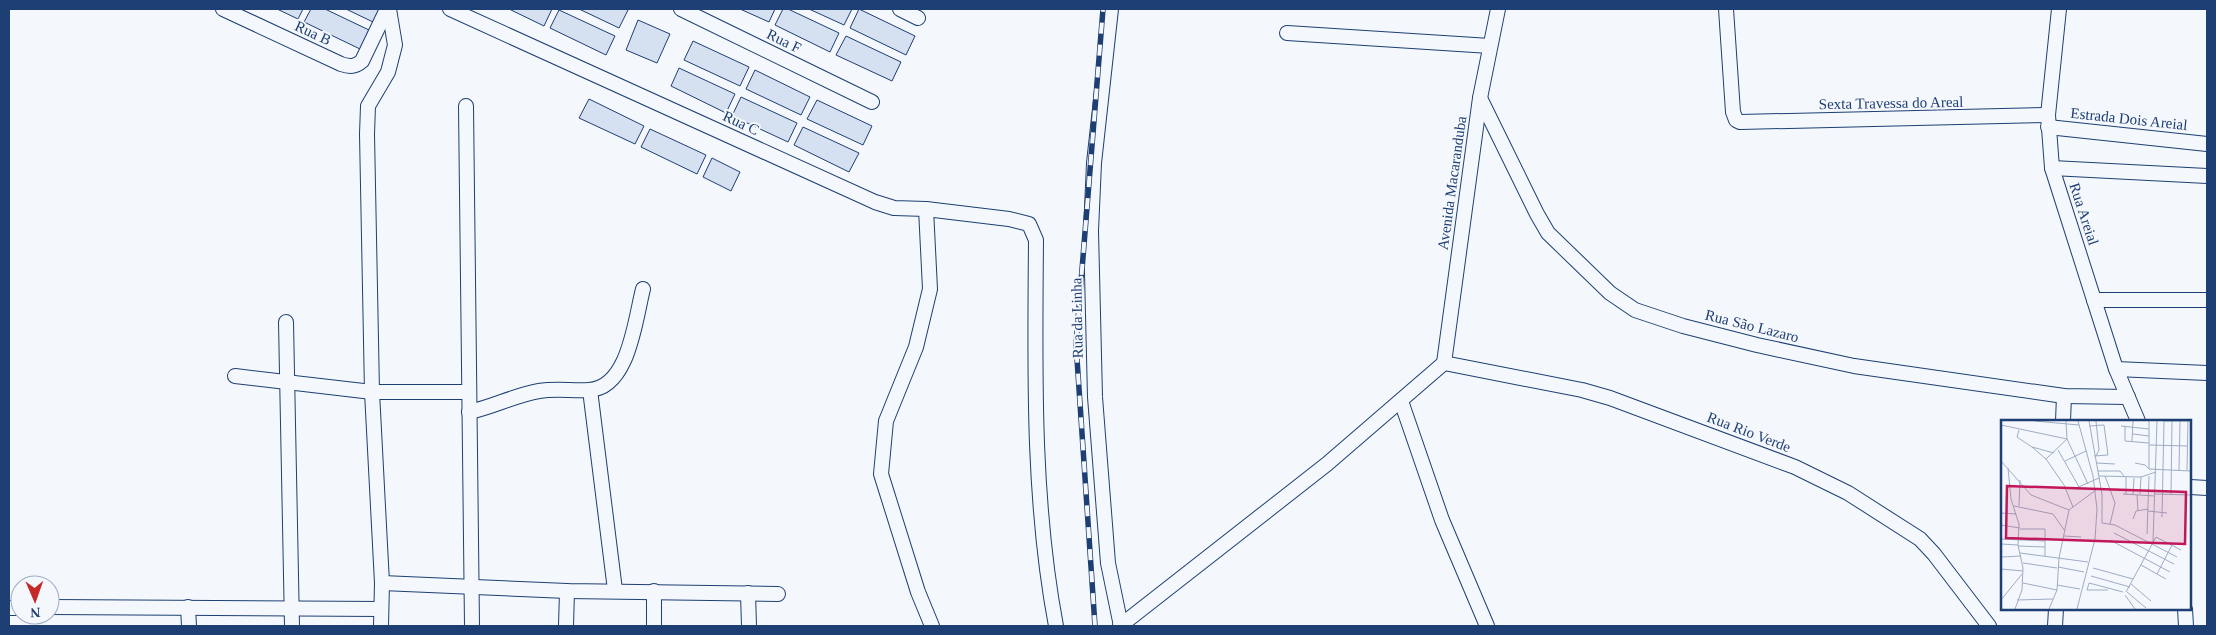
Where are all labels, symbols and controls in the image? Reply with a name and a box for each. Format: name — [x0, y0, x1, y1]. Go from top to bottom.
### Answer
street label: Rua B — [292, 18, 334, 48]
street label: Rua F — [764, 26, 804, 56]
street label: Sexta Travessa do Areal — [1819, 94, 1963, 112]
street label: Estrada Dois Areial — [2070, 105, 2188, 133]
street label: Rua C — [720, 108, 762, 138]
street label: Avenida Macaranduba — [1435, 115, 1469, 251]
street label: Rua Areial — [2066, 181, 2102, 247]
street label: Rua da Linha — [1068, 277, 1086, 359]
street label: Rua São Lazaro — [1704, 307, 1800, 345]
street label: Rua Rio Verde — [1705, 409, 1793, 455]
inset map — [2001, 420, 2191, 610]
north arrow — [10, 575, 60, 625]
text: N — [30, 605, 41, 620]

